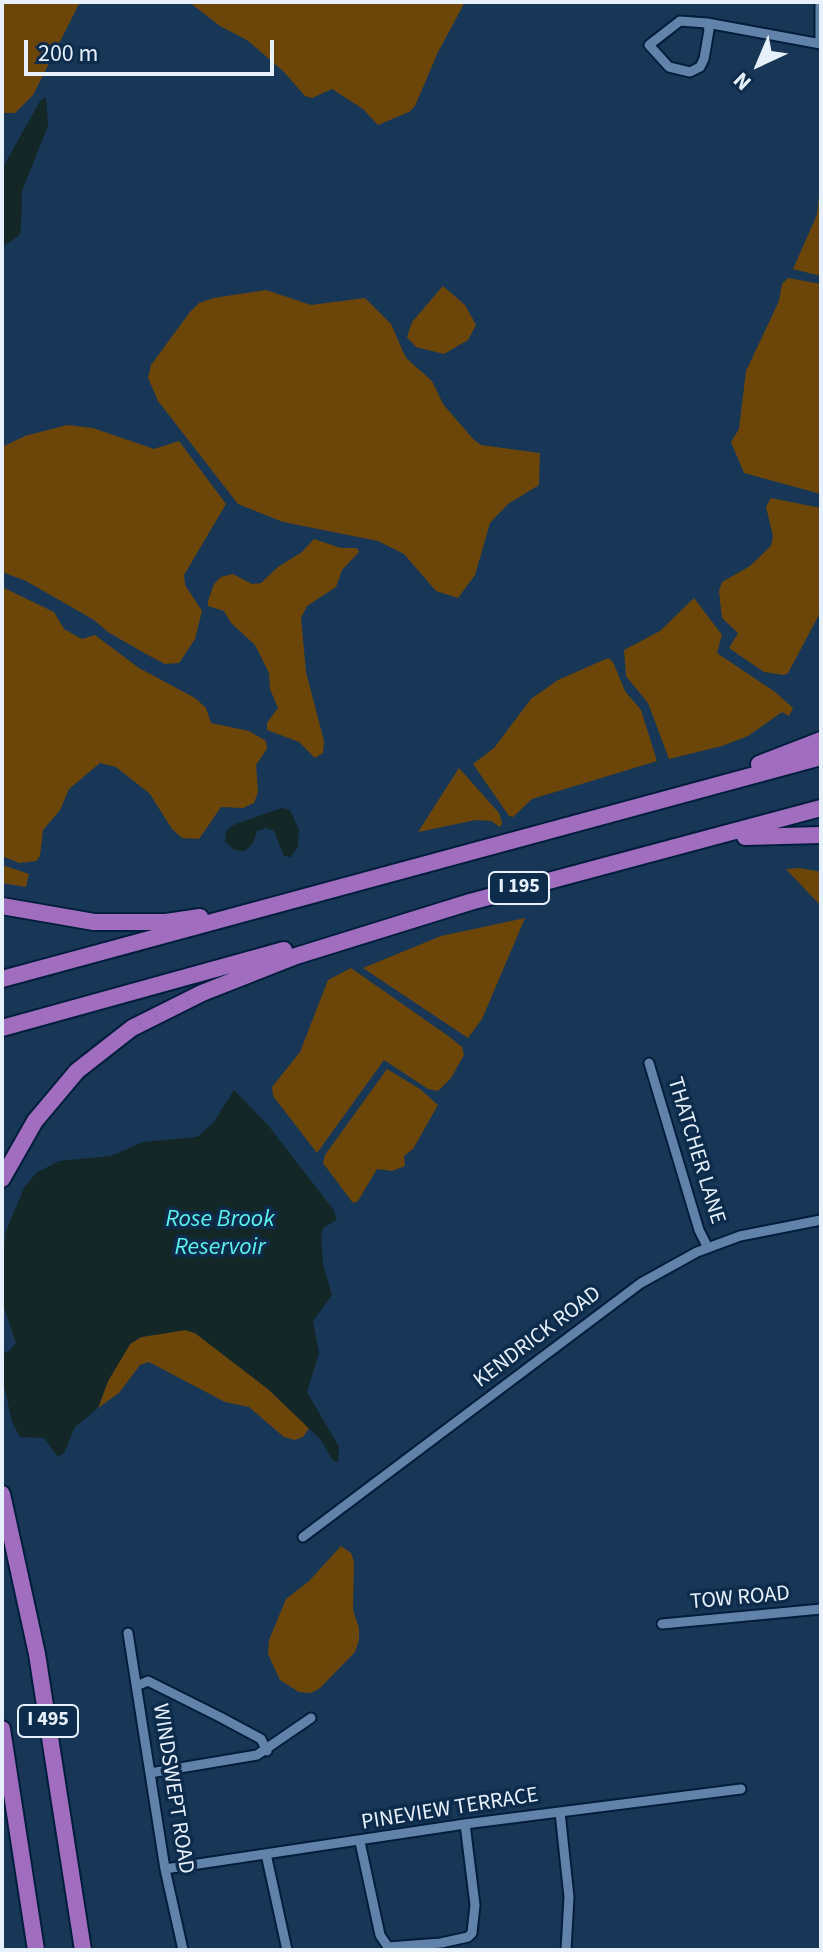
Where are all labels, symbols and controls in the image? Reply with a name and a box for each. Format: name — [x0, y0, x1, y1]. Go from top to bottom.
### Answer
scale bar — [28, 24, 278, 74]
north arrow — [719, 24, 799, 104]
text: 200 m — [38, 36, 98, 71]
text: N — [726, 65, 759, 98]
road number: I 195 — [489, 872, 549, 904]
street label: THATCHER LANE — [660, 1074, 730, 1228]
water label: Rose Brook Reservoir — [165, 1207, 275, 1263]
street label: KENDRICK ROAD — [469, 1282, 607, 1394]
street label: TOW ROAD — [689, 1582, 791, 1616]
street label: WINDSWEPT ROAD — [146, 1702, 198, 1876]
road number: I 495 — [18, 1705, 78, 1737]
street label: PINEVIEW TERRACE — [360, 1783, 540, 1837]

